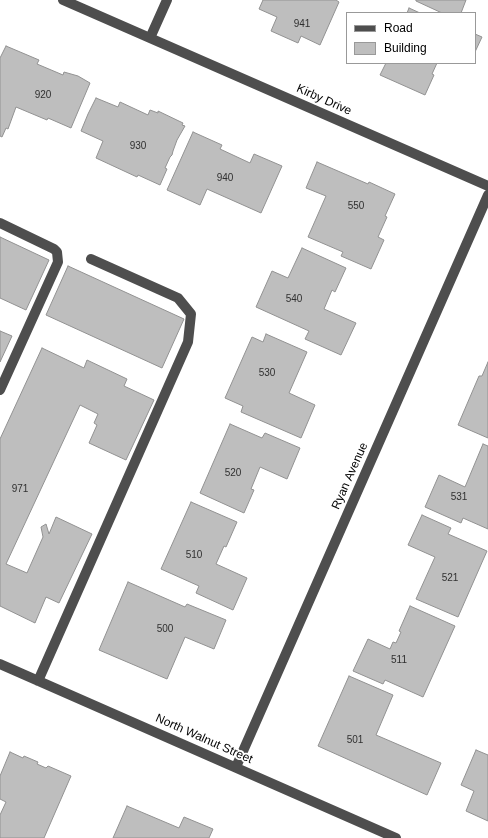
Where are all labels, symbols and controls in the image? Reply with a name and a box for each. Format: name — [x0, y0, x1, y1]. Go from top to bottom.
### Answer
legend — [346, 12, 476, 64]
house number: 941 — [294, 18, 310, 30]
text: Road — [384, 21, 413, 35]
text: Building — [384, 41, 427, 55]
street label: Kirby Drive — [294, 81, 354, 119]
house number: 920 — [35, 89, 51, 101]
house number: 930 — [130, 140, 146, 152]
house number: 940 — [217, 172, 233, 184]
house number: 550 — [348, 200, 364, 212]
house number: 540 — [286, 293, 302, 305]
house number: 530 — [259, 367, 275, 379]
street label: Ryan Avenue — [329, 440, 371, 512]
house number: 520 — [225, 467, 241, 479]
house number: 971 — [12, 483, 28, 495]
house number: 531 — [451, 491, 467, 503]
house number: 510 — [186, 549, 202, 561]
house number: 521 — [442, 572, 458, 584]
house number: 500 — [157, 623, 173, 635]
house number: 511 — [391, 654, 407, 666]
street label: North Walnut Street — [153, 711, 255, 767]
house number: 501 — [347, 734, 363, 746]

